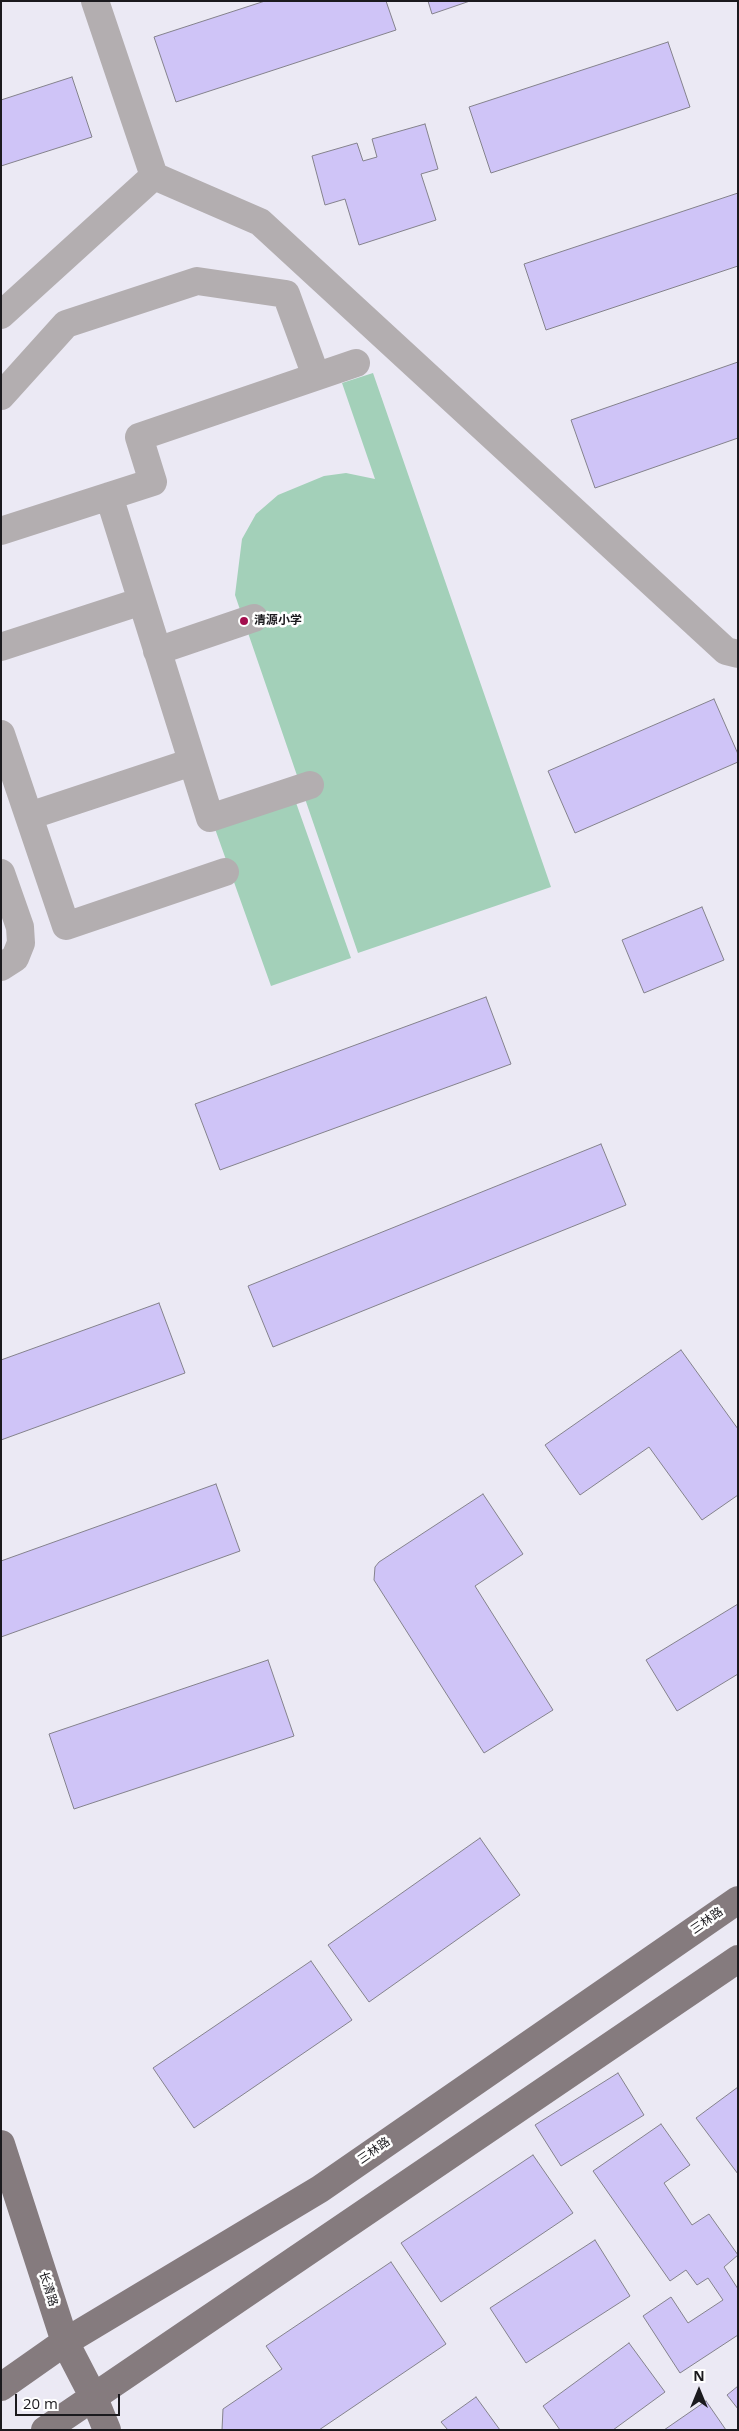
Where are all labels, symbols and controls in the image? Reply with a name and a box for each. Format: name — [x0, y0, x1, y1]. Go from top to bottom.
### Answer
place label: 清源小学 — [254, 614, 302, 628]
marker: 清源小学 — [238, 615, 250, 627]
street label: 三林路 — [688, 1905, 726, 1937]
street label: 三林路 — [355, 2135, 393, 2167]
street label: 长清路 — [36, 2270, 60, 2308]
north arrow — [674, 2366, 724, 2416]
text: N — [693, 2366, 705, 2385]
scale bar — [18, 2384, 122, 2416]
text: 20 m — [23, 2393, 58, 2413]

